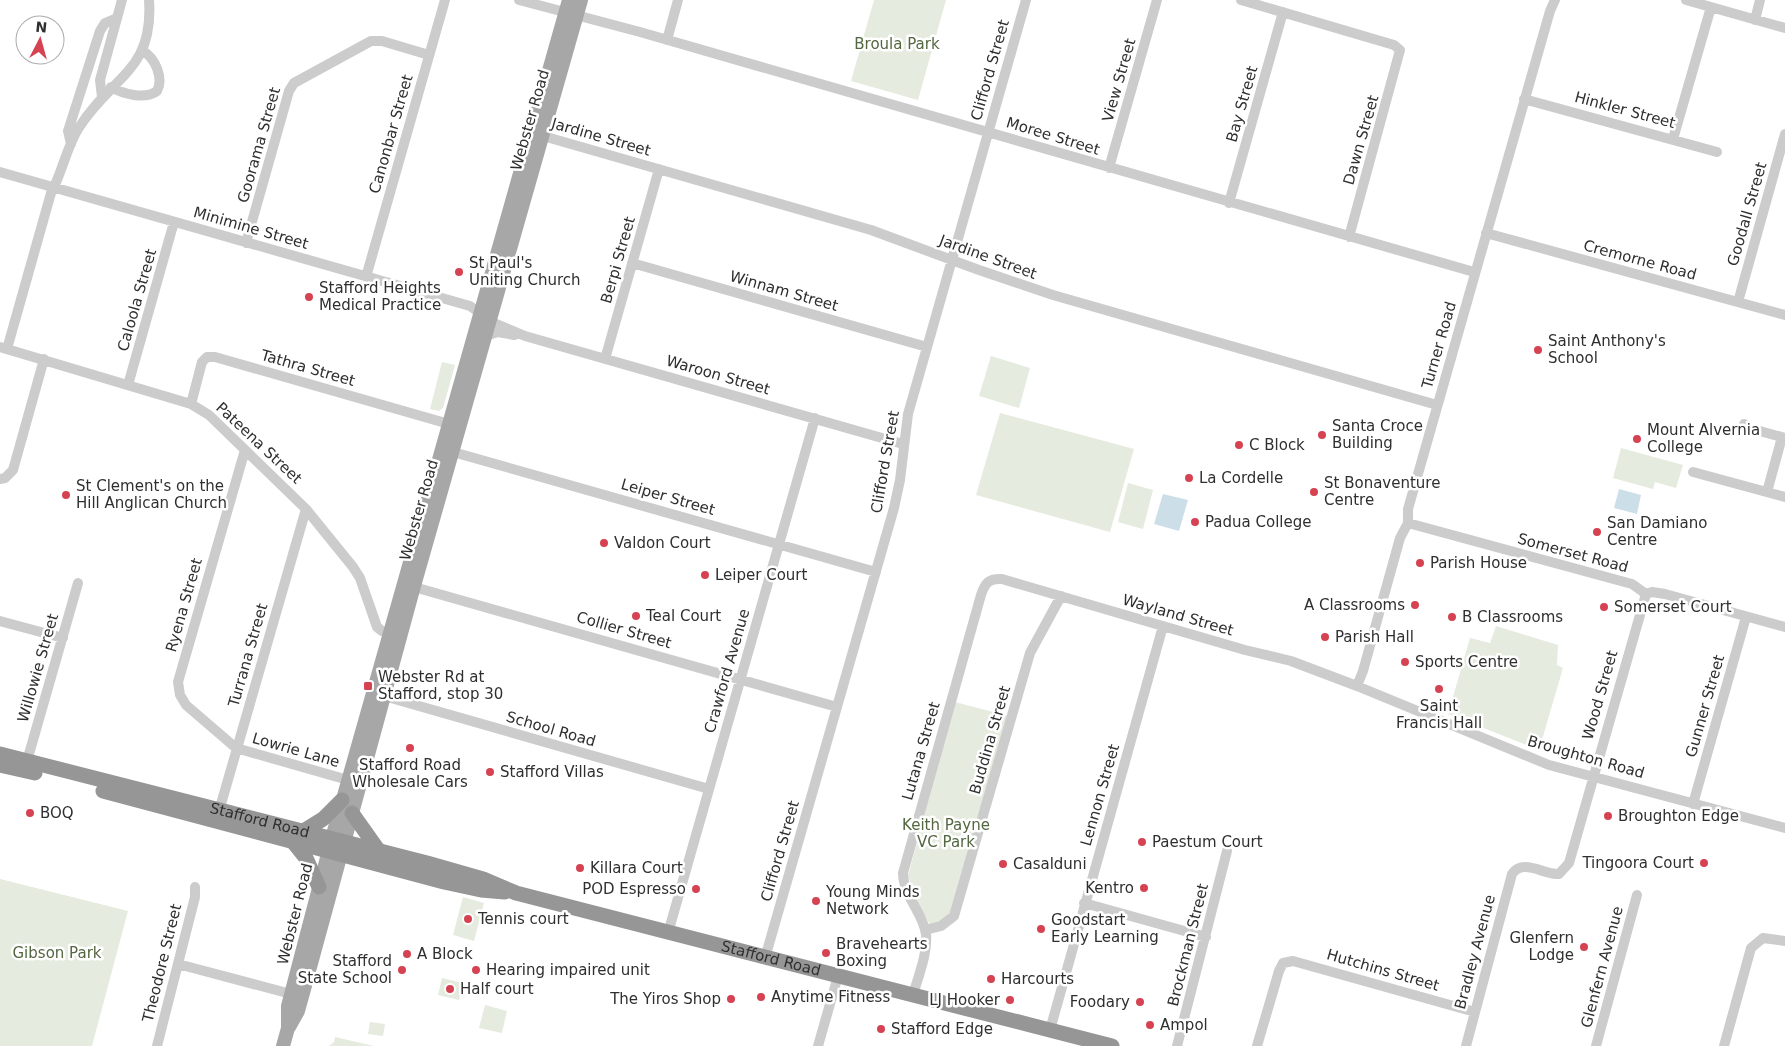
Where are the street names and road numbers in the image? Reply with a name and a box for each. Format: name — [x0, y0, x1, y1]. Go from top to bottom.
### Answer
street label: Clifford Street — [967, 17, 1013, 123]
street label: View Street — [1099, 36, 1140, 124]
street label: Bay Street — [1222, 64, 1262, 144]
street label: Webster Road — [507, 67, 553, 173]
street label: Canonbar Street — [365, 72, 417, 196]
street label: Goorama Street — [234, 85, 284, 205]
street label: Hinkler Street — [1573, 88, 1677, 132]
street label: Dawn Street — [1340, 93, 1382, 187]
street label: Moree Street — [1004, 113, 1102, 159]
street label: Jardine Street — [548, 114, 653, 160]
street label: Goodall Street — [1724, 160, 1770, 268]
street label: Minimine Street — [191, 203, 311, 253]
street label: Berpi Street — [597, 214, 639, 306]
street label: Jardine Street — [936, 231, 1039, 283]
street label: Cremorne Road — [1581, 236, 1699, 284]
street label: Caloola Street — [114, 247, 160, 353]
street label: Winnam Street — [728, 267, 840, 315]
street label: Turner Road — [1418, 299, 1460, 392]
street label: Tathra Street — [258, 346, 357, 390]
street label: Waroon Street — [664, 352, 772, 398]
street label: Pateena Street — [212, 399, 306, 487]
street label: Clifford Street — [867, 409, 903, 515]
street label: Webster Road — [396, 457, 442, 563]
street label: Leiper Street — [619, 475, 717, 519]
street label: Somerset Road — [1516, 530, 1630, 576]
street label: Ryena Street — [162, 556, 206, 654]
street label: Wayland Street — [1120, 591, 1236, 639]
street label: Turrana Street — [224, 601, 271, 710]
street label: Crawford Avenue — [701, 607, 753, 735]
street label: Collier Street — [574, 608, 674, 652]
street label: Willowie Street — [14, 611, 62, 724]
street label: Wood Street — [1579, 648, 1621, 742]
street label: Gunner Street — [1682, 653, 1728, 759]
street label: Buddina Street — [966, 684, 1014, 796]
street label: Lutana Street — [898, 700, 944, 802]
street label: School Road — [504, 708, 598, 750]
street label: Lowrie Lane — [250, 729, 342, 771]
street label: Broughton Road — [1525, 732, 1647, 782]
street label: Lennon Street — [1077, 742, 1123, 848]
street label: Clifford Street — [757, 798, 803, 904]
street label: Stafford Road — [208, 799, 311, 842]
street label: Webster Road — [274, 861, 316, 967]
street label: Brockman Street — [1164, 882, 1212, 1008]
street label: Bradley Avenue — [1451, 893, 1499, 1011]
street label: Theodore Street — [138, 902, 185, 1025]
street label: Glenfern Avenue — [1577, 904, 1627, 1030]
street label: Stafford Road — [719, 937, 823, 980]
street label: Hutchins Street — [1325, 945, 1441, 995]

